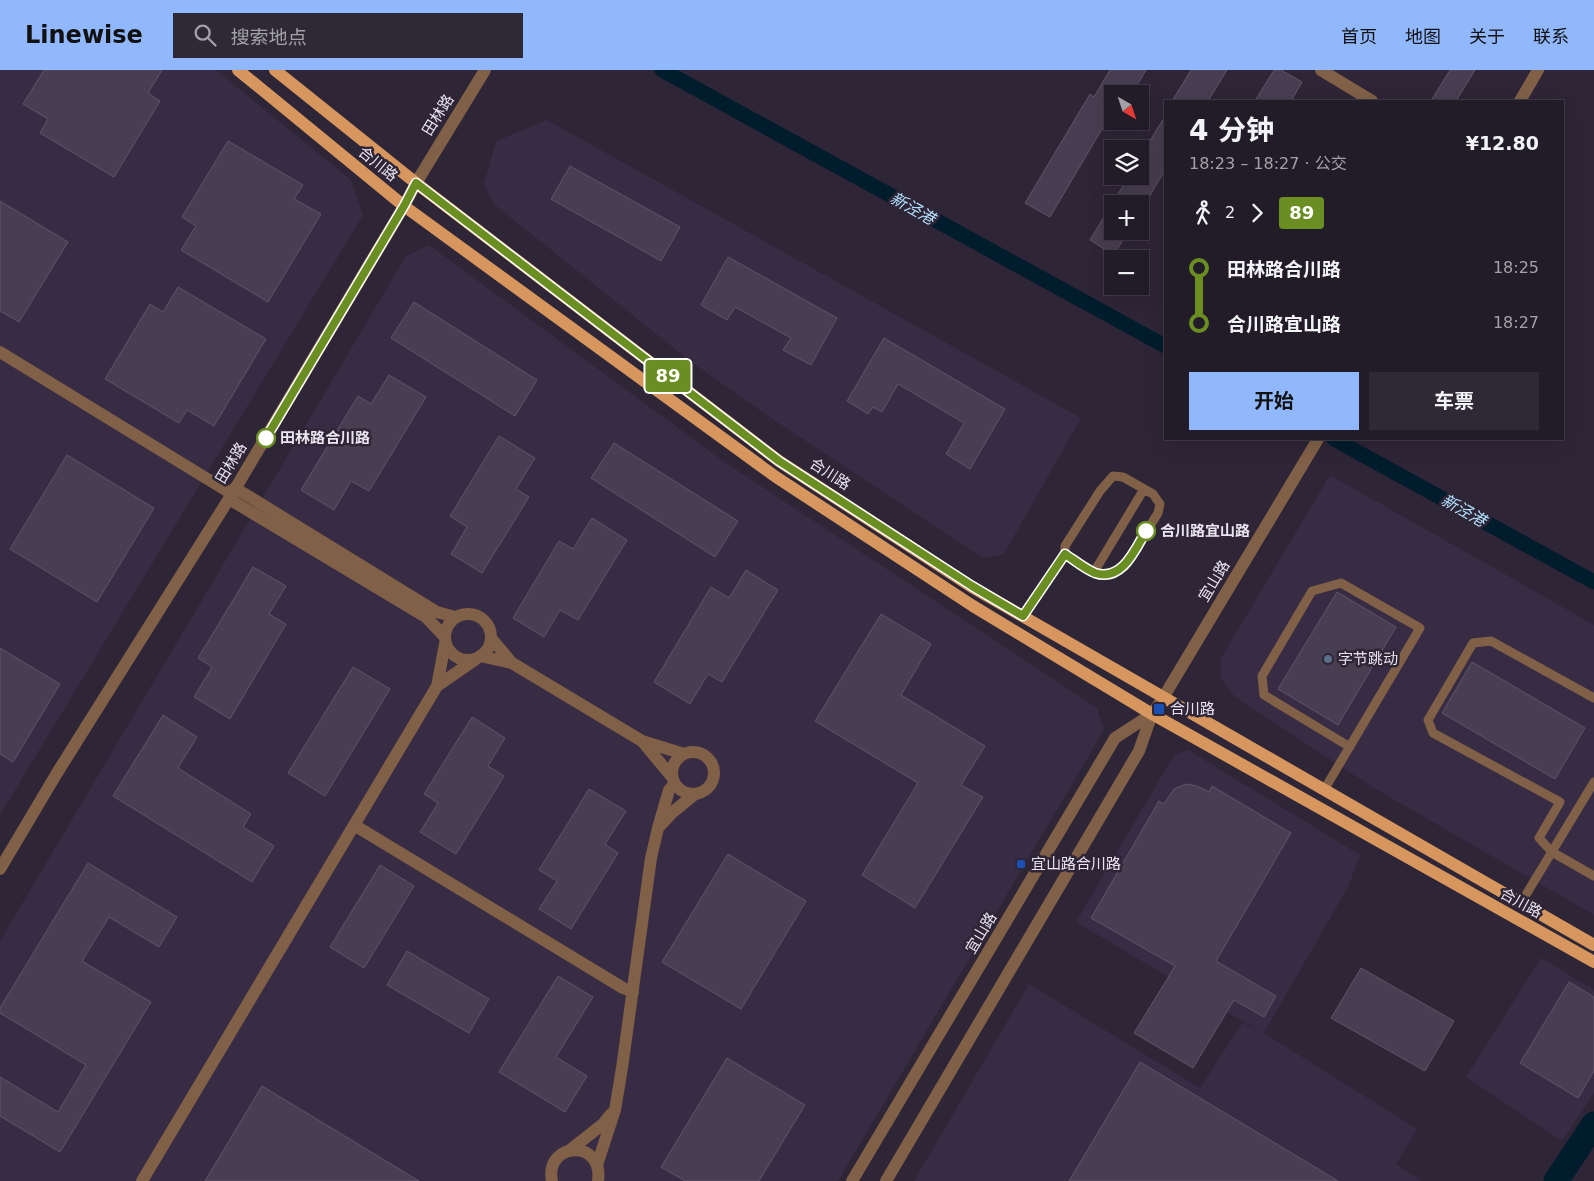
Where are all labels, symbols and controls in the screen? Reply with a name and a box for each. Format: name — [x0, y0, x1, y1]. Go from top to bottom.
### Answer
search box — [173, 13, 523, 58]
text: Linewise — [25, 21, 143, 49]
icon: search — [191, 21, 219, 49]
text: 搜索地点 — [231, 26, 307, 48]
text: 首页 — [1341, 26, 1377, 47]
text: 地图 — [1405, 26, 1441, 47]
text: 关于 — [1469, 26, 1505, 47]
text: 联系 — [1533, 26, 1569, 47]
north arrow — [1104, 85, 1149, 130]
map controls — [1104, 85, 1149, 295]
street label: 田林路 — [418, 91, 458, 139]
text: 4 分钟 — [1189, 114, 1274, 147]
text: ¥12.80 — [1466, 132, 1539, 154]
button: layers — [1104, 140, 1149, 185]
street label: 合川路 — [355, 143, 401, 185]
text: 18:23 – 18:27 · 公交 — [1189, 154, 1347, 173]
water label: 新泾港 — [887, 188, 940, 229]
button: + — [1104, 195, 1149, 240]
icon: walk — [1189, 199, 1217, 227]
icon: forward — [1243, 199, 1271, 227]
text: 89 — [1289, 202, 1314, 223]
text: 2 — [1225, 203, 1235, 222]
button: − — [1104, 250, 1149, 295]
text: 田林路合川路 — [1227, 258, 1341, 280]
text: 18:25 — [1493, 258, 1539, 277]
text: 合川路宜山路 — [1227, 313, 1341, 335]
text: 18:27 — [1493, 313, 1539, 332]
line badge: 89 — [646, 360, 690, 392]
text: 89 — [655, 365, 681, 386]
button: 开始 — [1189, 372, 1359, 430]
button: 车票 — [1369, 372, 1539, 430]
marker: 田林路合川路 — [256, 428, 276, 448]
place label: 田林路合川路 — [280, 429, 370, 447]
street label: 田林路 — [212, 439, 250, 487]
street label: 合川路 — [806, 454, 854, 494]
water label: 新泾港 — [1438, 490, 1491, 531]
marker: 合川路宜山路 — [1136, 521, 1156, 541]
place label: 合川路宜山路 — [1160, 522, 1250, 540]
street label: 宜山路 — [1195, 557, 1233, 605]
place label: 字节跳动 — [1338, 650, 1398, 668]
marker: 字节跳动 — [1322, 653, 1334, 665]
place label: 合川路 — [1170, 700, 1215, 718]
marker: 合川路 — [1152, 702, 1166, 716]
place label: 宜山路合川路 — [1031, 855, 1121, 873]
marker: 宜山路合川路 — [1015, 858, 1027, 870]
street label: 合川路 — [1497, 884, 1545, 922]
street label: 宜山路 — [962, 909, 1000, 957]

